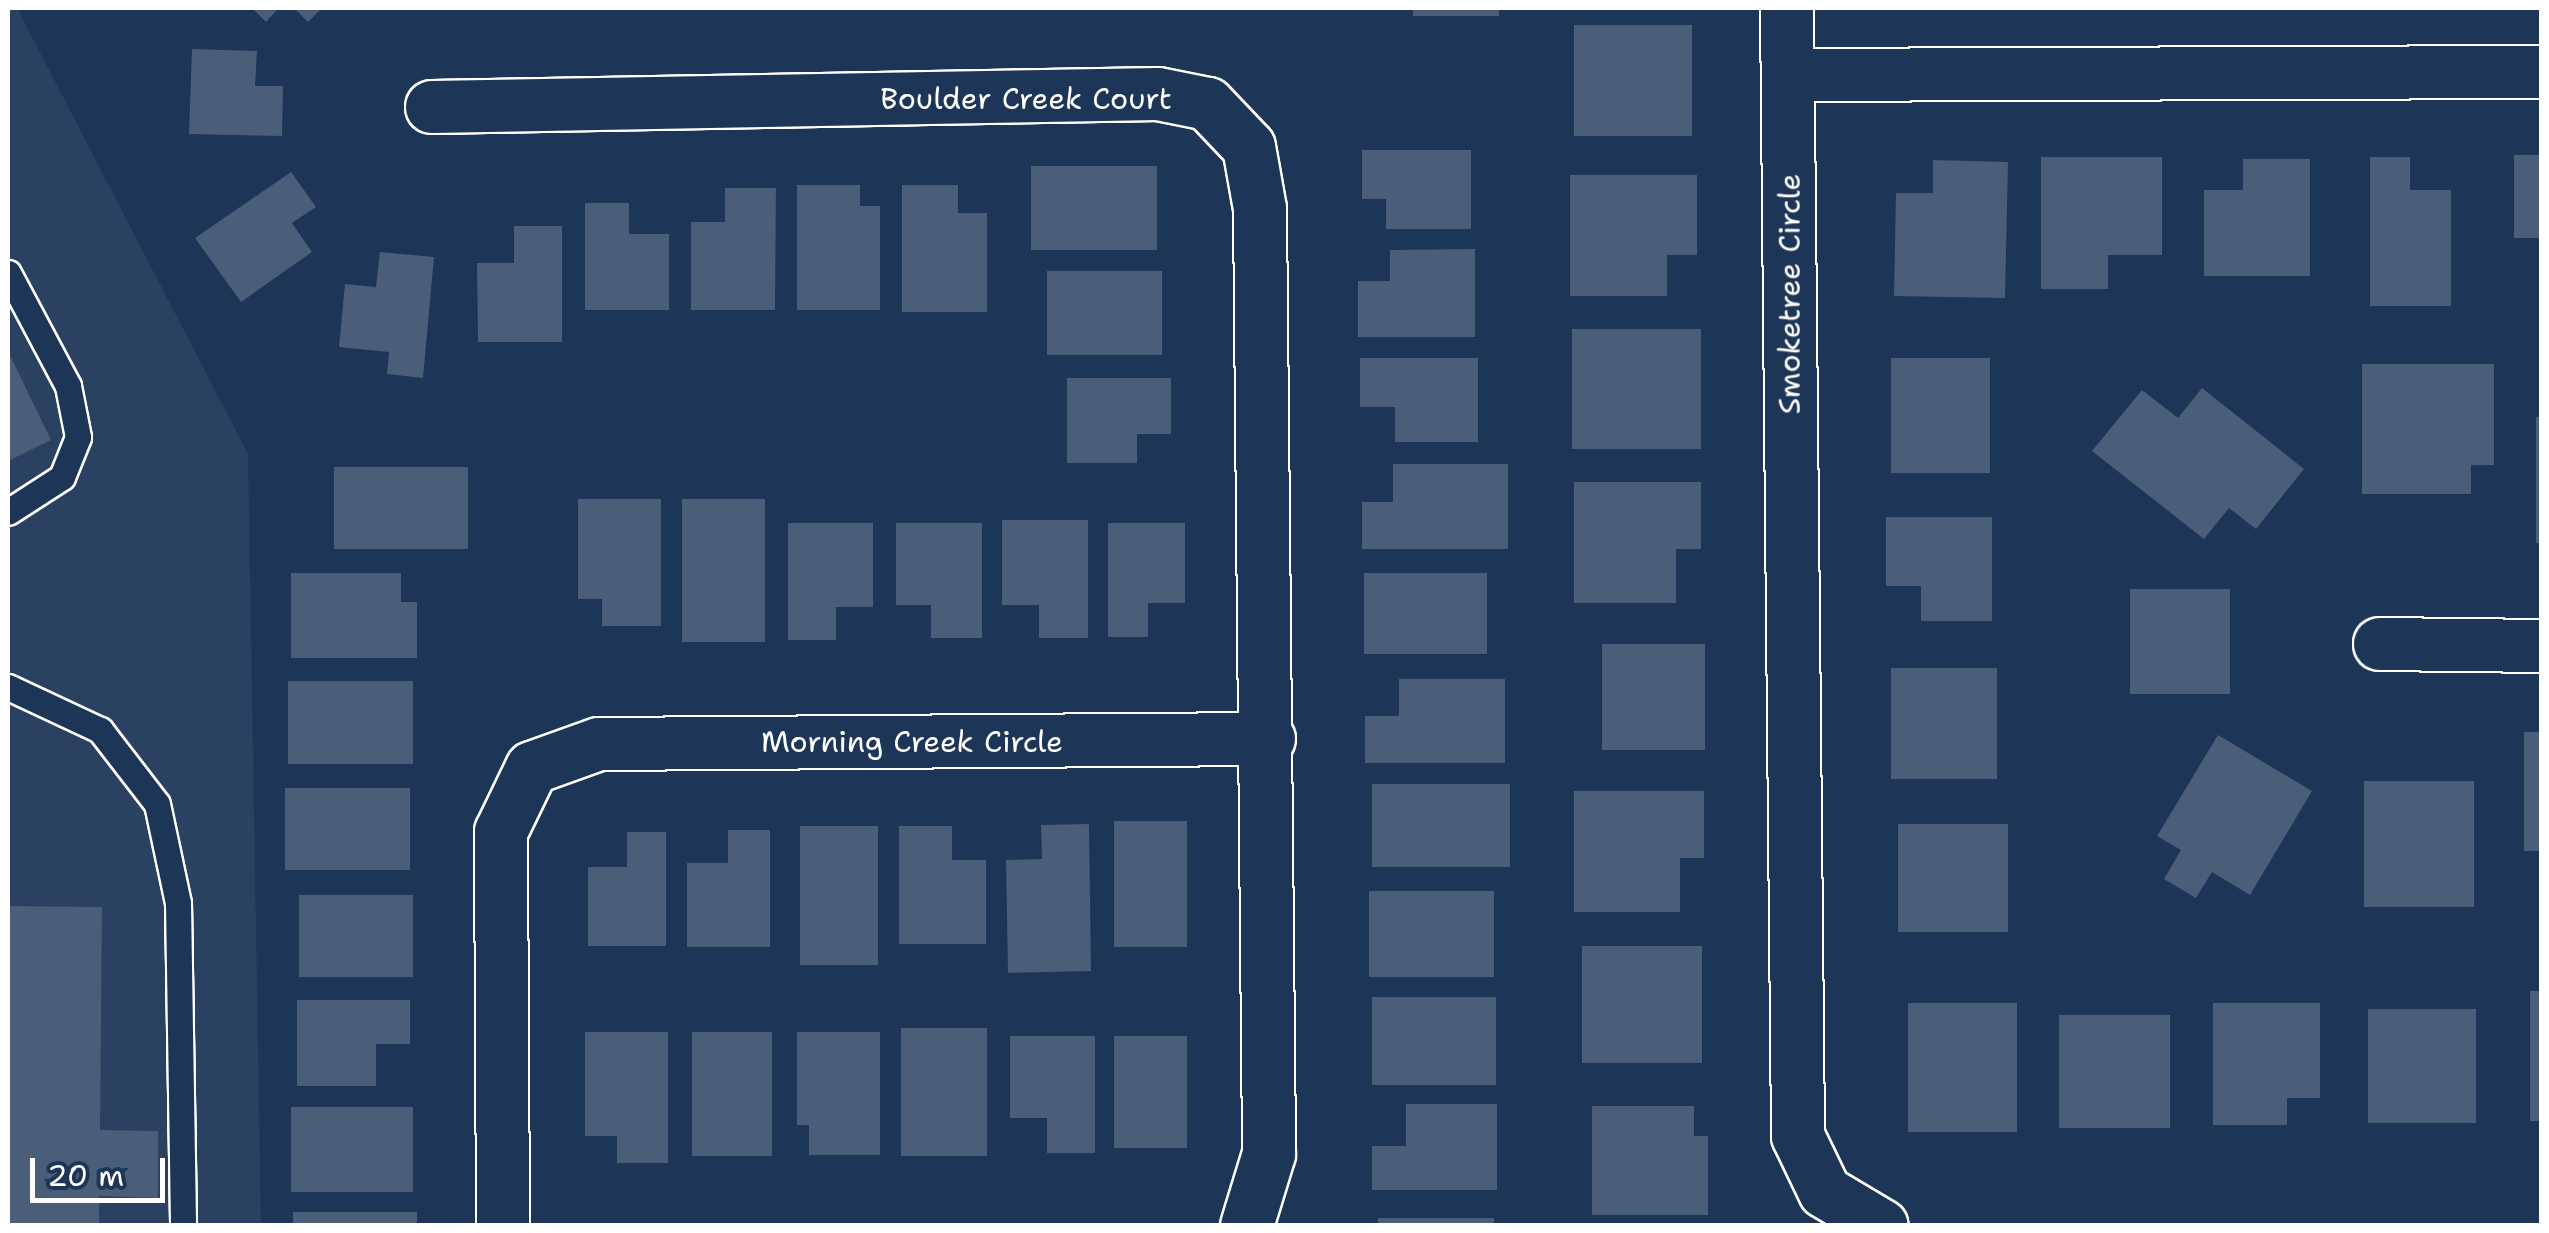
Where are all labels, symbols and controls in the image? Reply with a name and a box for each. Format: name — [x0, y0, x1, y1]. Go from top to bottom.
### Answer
street label: Boulder Creek Court — [880, 81, 1172, 117]
street label: Smoketree Circle — [1772, 174, 1808, 414]
street label: Morning Creek Circle — [761, 724, 1063, 760]
scale bar — [35, 1138, 170, 1200]
text: 20 m — [47, 1155, 124, 1196]

